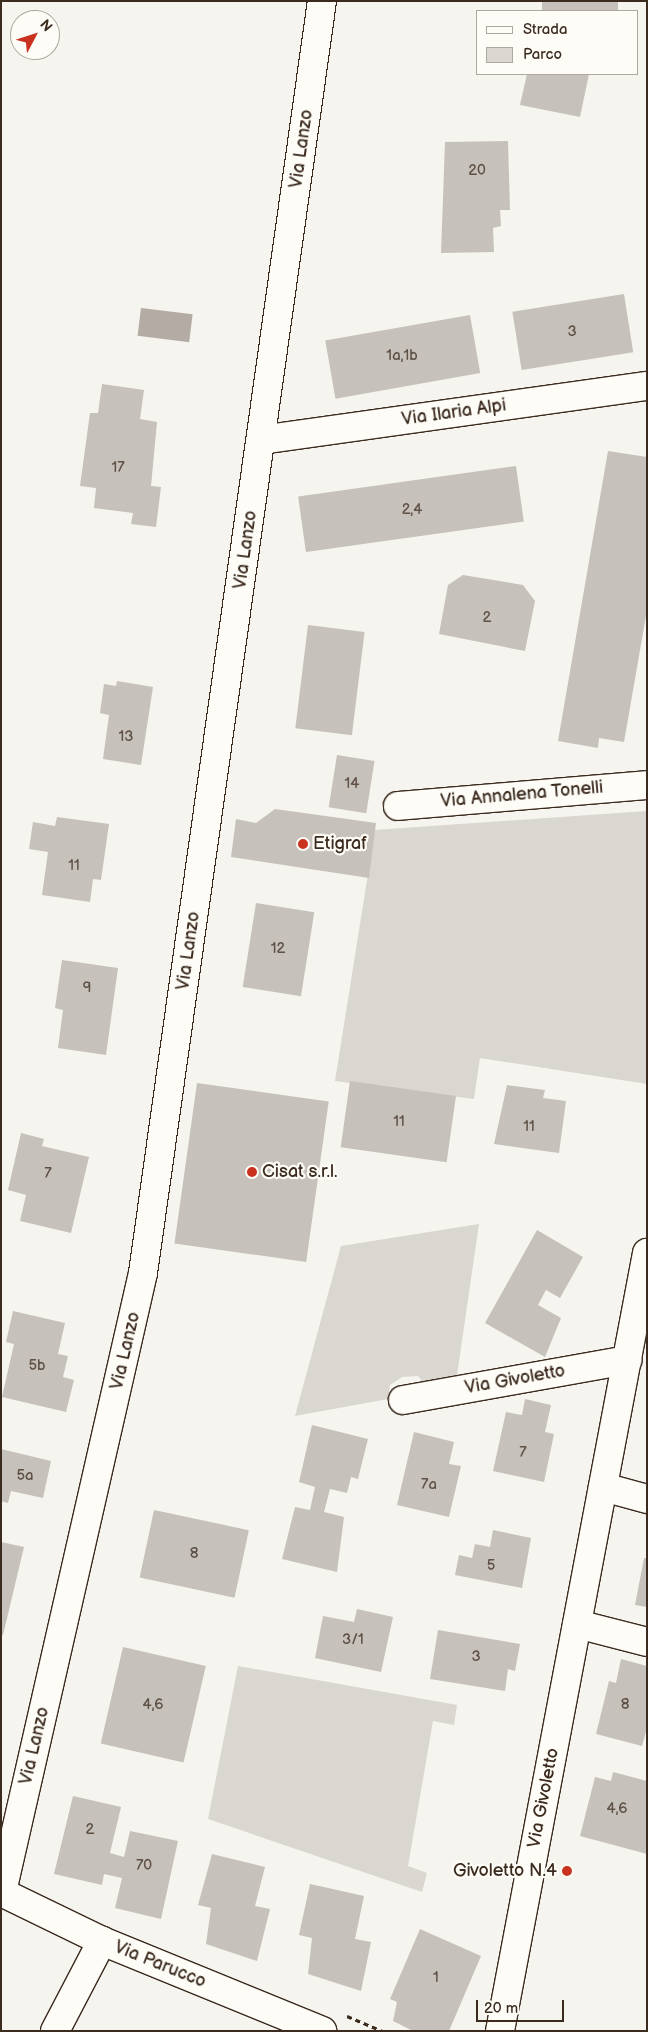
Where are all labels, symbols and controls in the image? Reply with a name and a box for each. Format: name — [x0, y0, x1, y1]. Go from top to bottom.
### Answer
north arrow — [10, 10, 60, 60]
legend — [476, 10, 638, 75]
text: N — [36, 16, 56, 35]
text: Strada — [523, 20, 567, 39]
text: Parco — [523, 45, 562, 64]
street label: Via Lanzo — [286, 108, 318, 190]
house number: 20 — [468, 162, 486, 180]
house number: 3 — [567, 323, 577, 341]
house number: 1a,1b — [386, 347, 418, 365]
street label: Via Ilaria Alpi — [400, 395, 508, 431]
house number: 17 — [111, 459, 125, 477]
house number: 2,4 — [402, 501, 422, 519]
street label: Via Lanzo — [230, 509, 262, 591]
house number: 2 — [483, 609, 491, 627]
house number: 13 — [118, 728, 134, 746]
house number: 14 — [345, 775, 359, 793]
street label: Via Annalena Tonelli — [439, 777, 605, 813]
place label: Etigraf — [313, 833, 367, 855]
marker: Etigraf — [297, 838, 309, 850]
house number: 11 — [68, 857, 80, 875]
street label: Via Lanzo — [173, 910, 205, 992]
house number: 12 — [271, 940, 285, 958]
house number: 9 — [83, 979, 91, 997]
house number: 11 — [393, 1113, 405, 1131]
house number: 11 — [523, 1118, 535, 1136]
place label: Cisat s.r.l. — [262, 1161, 337, 1183]
house number: 7 — [44, 1165, 52, 1183]
marker: Cisat s.r.l. — [246, 1166, 258, 1178]
street label: Via Lanzo — [107, 1310, 145, 1392]
house number: 5b — [28, 1357, 46, 1375]
street label: Via Givoletto — [463, 1361, 567, 1399]
house number: 7 — [519, 1444, 527, 1462]
house number: 5a — [16, 1467, 34, 1485]
house number: 7a — [421, 1476, 437, 1494]
house number: 8 — [190, 1545, 198, 1563]
house number: 5 — [487, 1557, 495, 1575]
house number: 3/1 — [342, 1631, 364, 1649]
house number: 3 — [471, 1648, 481, 1666]
house number: 4,6 — [142, 1696, 164, 1714]
house number: 8 — [621, 1696, 629, 1714]
street label: Via Lanzo — [16, 1705, 54, 1787]
street label: Via Givoletto — [524, 1746, 564, 1850]
house number: 4,6 — [606, 1800, 628, 1818]
house number: 2 — [86, 1821, 94, 1839]
house number: 70 — [136, 1857, 152, 1875]
place label: Givoletto N.4 — [453, 1860, 557, 1882]
marker: Givoletto N.4 — [561, 1865, 573, 1877]
street label: Via Parucco — [111, 1937, 209, 1993]
house number: 1 — [433, 1969, 439, 1987]
scale bar — [478, 1990, 566, 2022]
text: 20 m — [484, 1999, 518, 2018]

